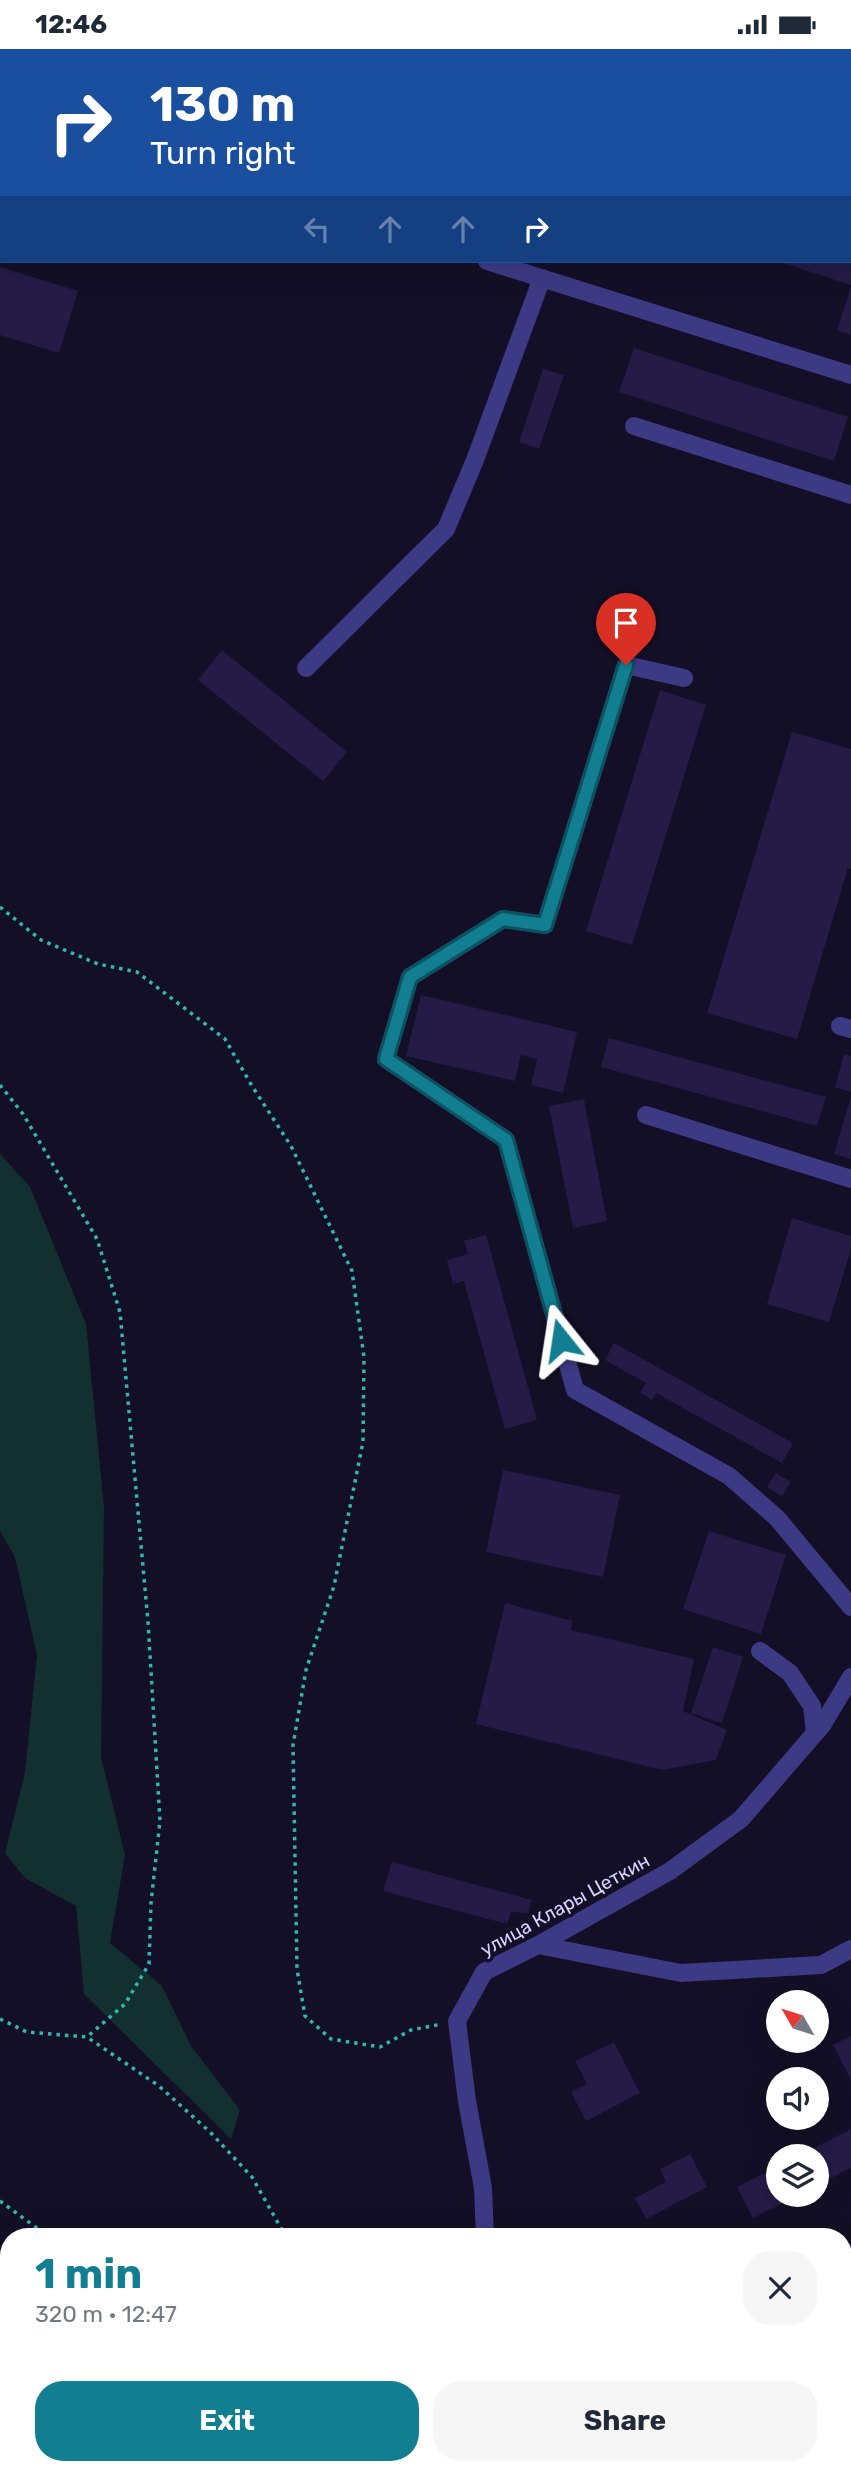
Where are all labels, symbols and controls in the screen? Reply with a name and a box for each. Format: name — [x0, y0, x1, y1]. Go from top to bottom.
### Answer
text: 12:46 — [35, 9, 107, 40]
text: 130 m — [150, 75, 295, 133]
icon: right — [35, 77, 126, 168]
text: Turn right — [150, 134, 295, 172]
icon: left — [298, 210, 336, 248]
icon: ahead — [371, 210, 409, 248]
icon: ahead — [444, 210, 482, 248]
icon: right — [517, 210, 555, 248]
pin — [596, 593, 656, 665]
icon: arrive — [607, 604, 645, 642]
position arrow — [524, 1303, 598, 1377]
street label: улица Клары Цеткин — [476, 1849, 654, 1961]
north arrow — [766, 1990, 830, 2053]
map controls — [766, 1990, 829, 2207]
button: sound — [766, 2067, 829, 2130]
button: layers — [766, 2144, 829, 2207]
text: 1 min — [35, 2249, 142, 2299]
button: close — [743, 2251, 817, 2325]
text: 320 m · 12:47 — [35, 2300, 177, 2328]
button: Exit — [35, 2381, 419, 2461]
button: Share — [433, 2381, 817, 2461]

